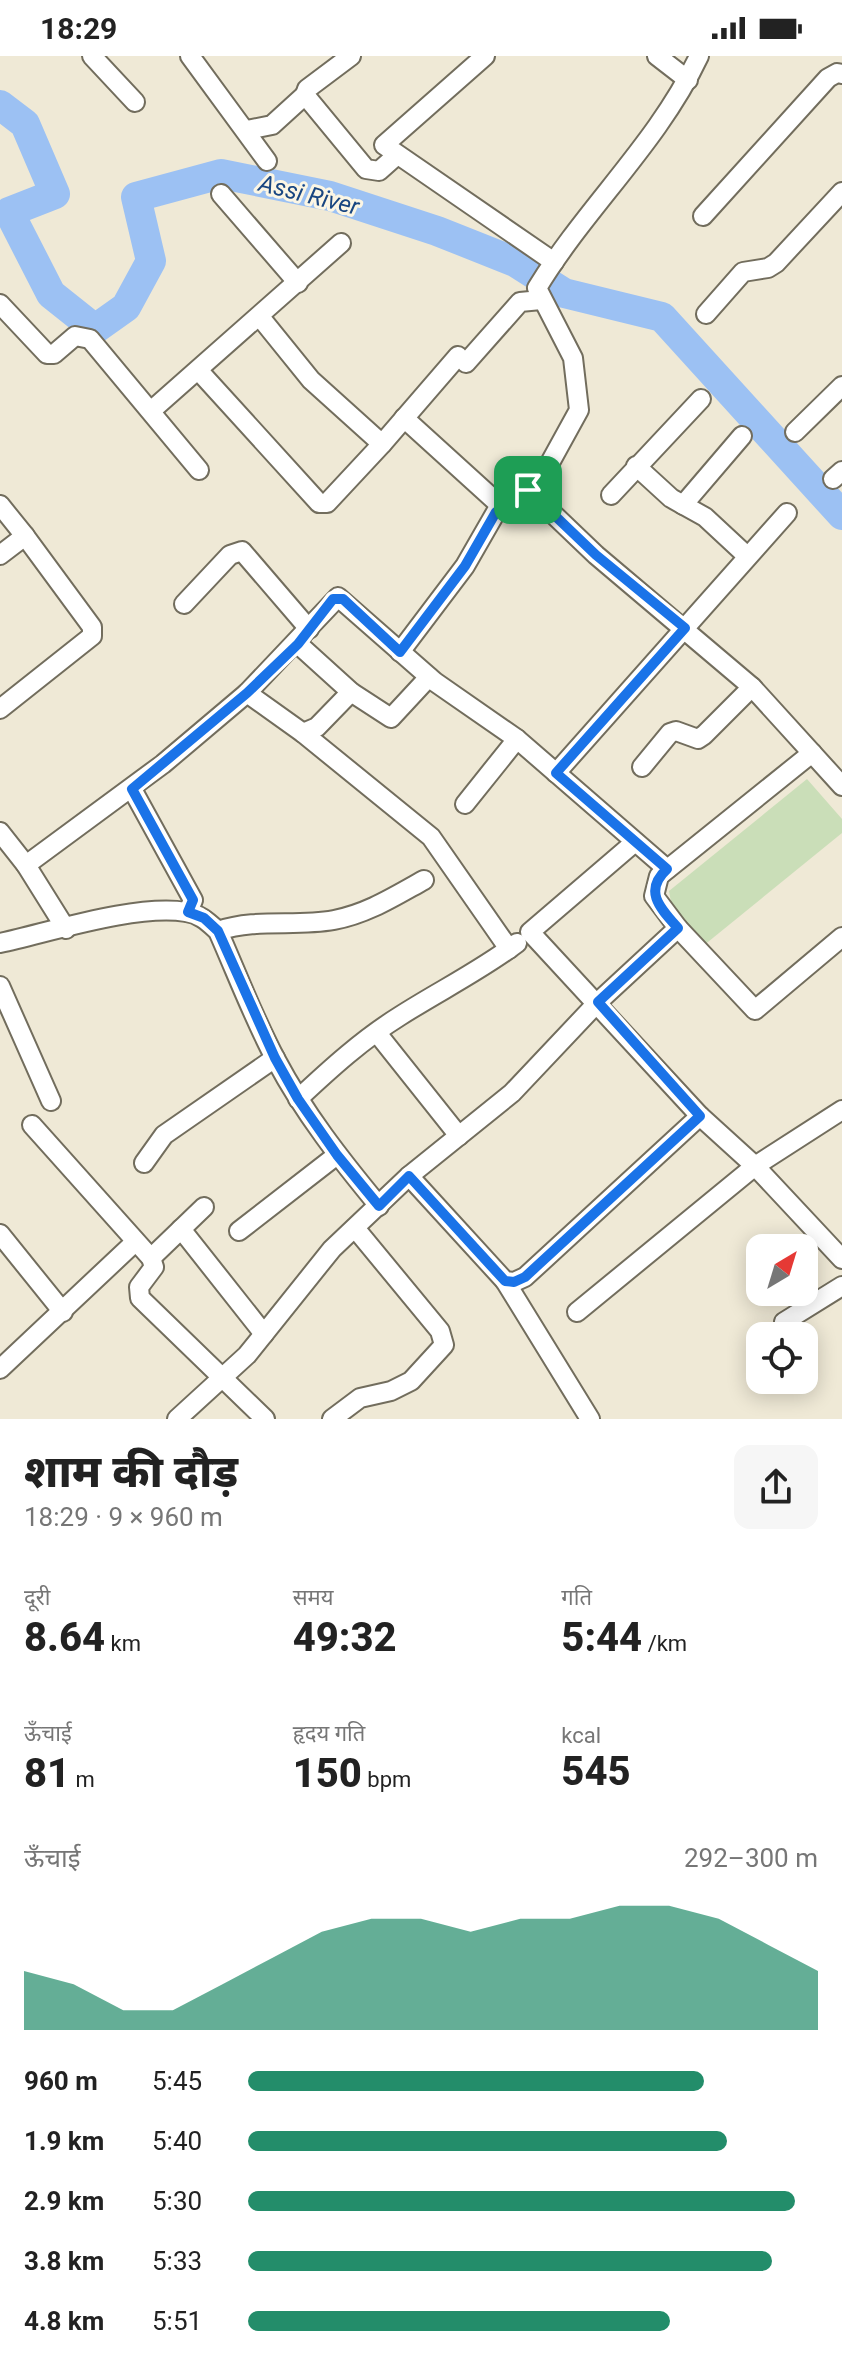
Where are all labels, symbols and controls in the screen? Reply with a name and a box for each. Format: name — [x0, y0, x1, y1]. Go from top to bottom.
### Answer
text: 18:29 — [40, 11, 117, 46]
water label: Assi River — [255, 169, 363, 221]
pin — [494, 456, 562, 524]
icon: arrive — [506, 468, 550, 512]
north arrow — [746, 1234, 818, 1306]
map controls — [746, 1234, 818, 1394]
button: locate — [746, 1322, 818, 1394]
button: share — [734, 1445, 818, 1529]
text: शाम की दौड़ — [24, 1446, 238, 1498]
text: 18:29 · 9 × 960 m — [24, 1502, 223, 1532]
text: दूरी — [24, 1585, 50, 1610]
text: समय — [293, 1585, 333, 1610]
text: गति — [561, 1585, 592, 1610]
text: 8.64 — [24, 1614, 105, 1661]
text: 49:32 — [293, 1614, 397, 1661]
text: 5:44 — [561, 1614, 642, 1661]
text: km — [105, 1631, 141, 1656]
text: /km — [642, 1631, 687, 1656]
text: ऊँचाई — [24, 1721, 72, 1746]
text: हृदय गति — [293, 1721, 365, 1746]
text: kcal — [561, 1723, 601, 1748]
text: 545 — [561, 1748, 631, 1795]
text: 81 — [24, 1750, 70, 1797]
text: 150 — [293, 1750, 362, 1797]
text: m — [70, 1767, 95, 1792]
text: bpm — [362, 1767, 411, 1792]
text: ऊँचाई — [24, 1843, 80, 1873]
text: 292–300 m — [684, 1843, 818, 1873]
text: 960 m — [24, 2066, 98, 2096]
text: 5:45 — [152, 2066, 202, 2096]
text: 1.9 km — [24, 2126, 104, 2156]
text: 5:40 — [152, 2126, 202, 2156]
text: 2.9 km — [24, 2186, 104, 2216]
text: 5:30 — [152, 2186, 202, 2216]
text: 3.8 km — [24, 2246, 104, 2276]
text: 5:33 — [152, 2246, 202, 2276]
text: 4.8 km — [24, 2306, 104, 2336]
text: 5:51 — [152, 2306, 202, 2336]

